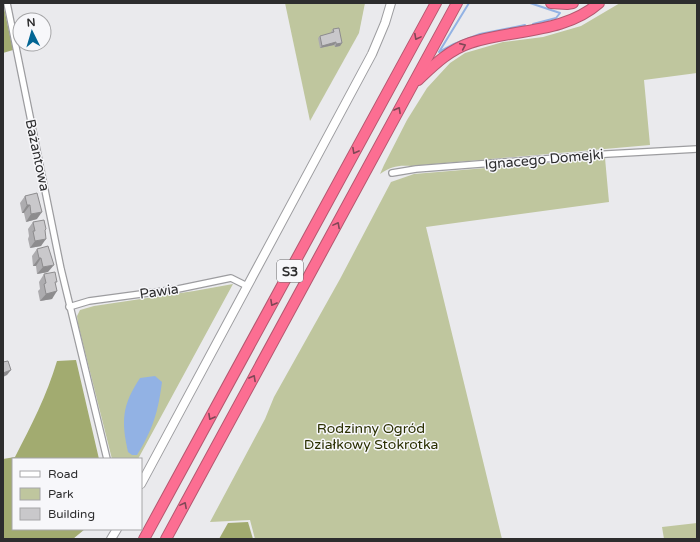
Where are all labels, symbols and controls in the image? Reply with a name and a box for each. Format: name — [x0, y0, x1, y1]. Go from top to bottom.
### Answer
north arrow — [12, 12, 52, 52]
text: N — [26, 16, 36, 29]
one-way arrow — [415, 33, 422, 41]
one-way arrow — [459, 43, 466, 51]
one-way arrow — [393, 107, 401, 114]
street label: Bażantowa — [22, 117, 53, 193]
street label: Ignacego Domejki — [484, 146, 604, 173]
one-way arrow — [352, 147, 359, 155]
one-way arrow — [332, 222, 339, 229]
road number: S3 — [277, 260, 303, 282]
street label: Pawia — [138, 280, 180, 303]
one-way arrow — [270, 298, 277, 306]
one-way arrow — [248, 375, 255, 382]
one-way arrow — [208, 413, 215, 420]
park label: Rodzinny Ogród Działkowy Stokrotka — [304, 420, 438, 453]
legend — [12, 458, 142, 530]
text: Road — [48, 467, 78, 481]
text: Park — [48, 487, 74, 501]
one-way arrow — [179, 502, 187, 509]
text: Building — [48, 507, 95, 521]

